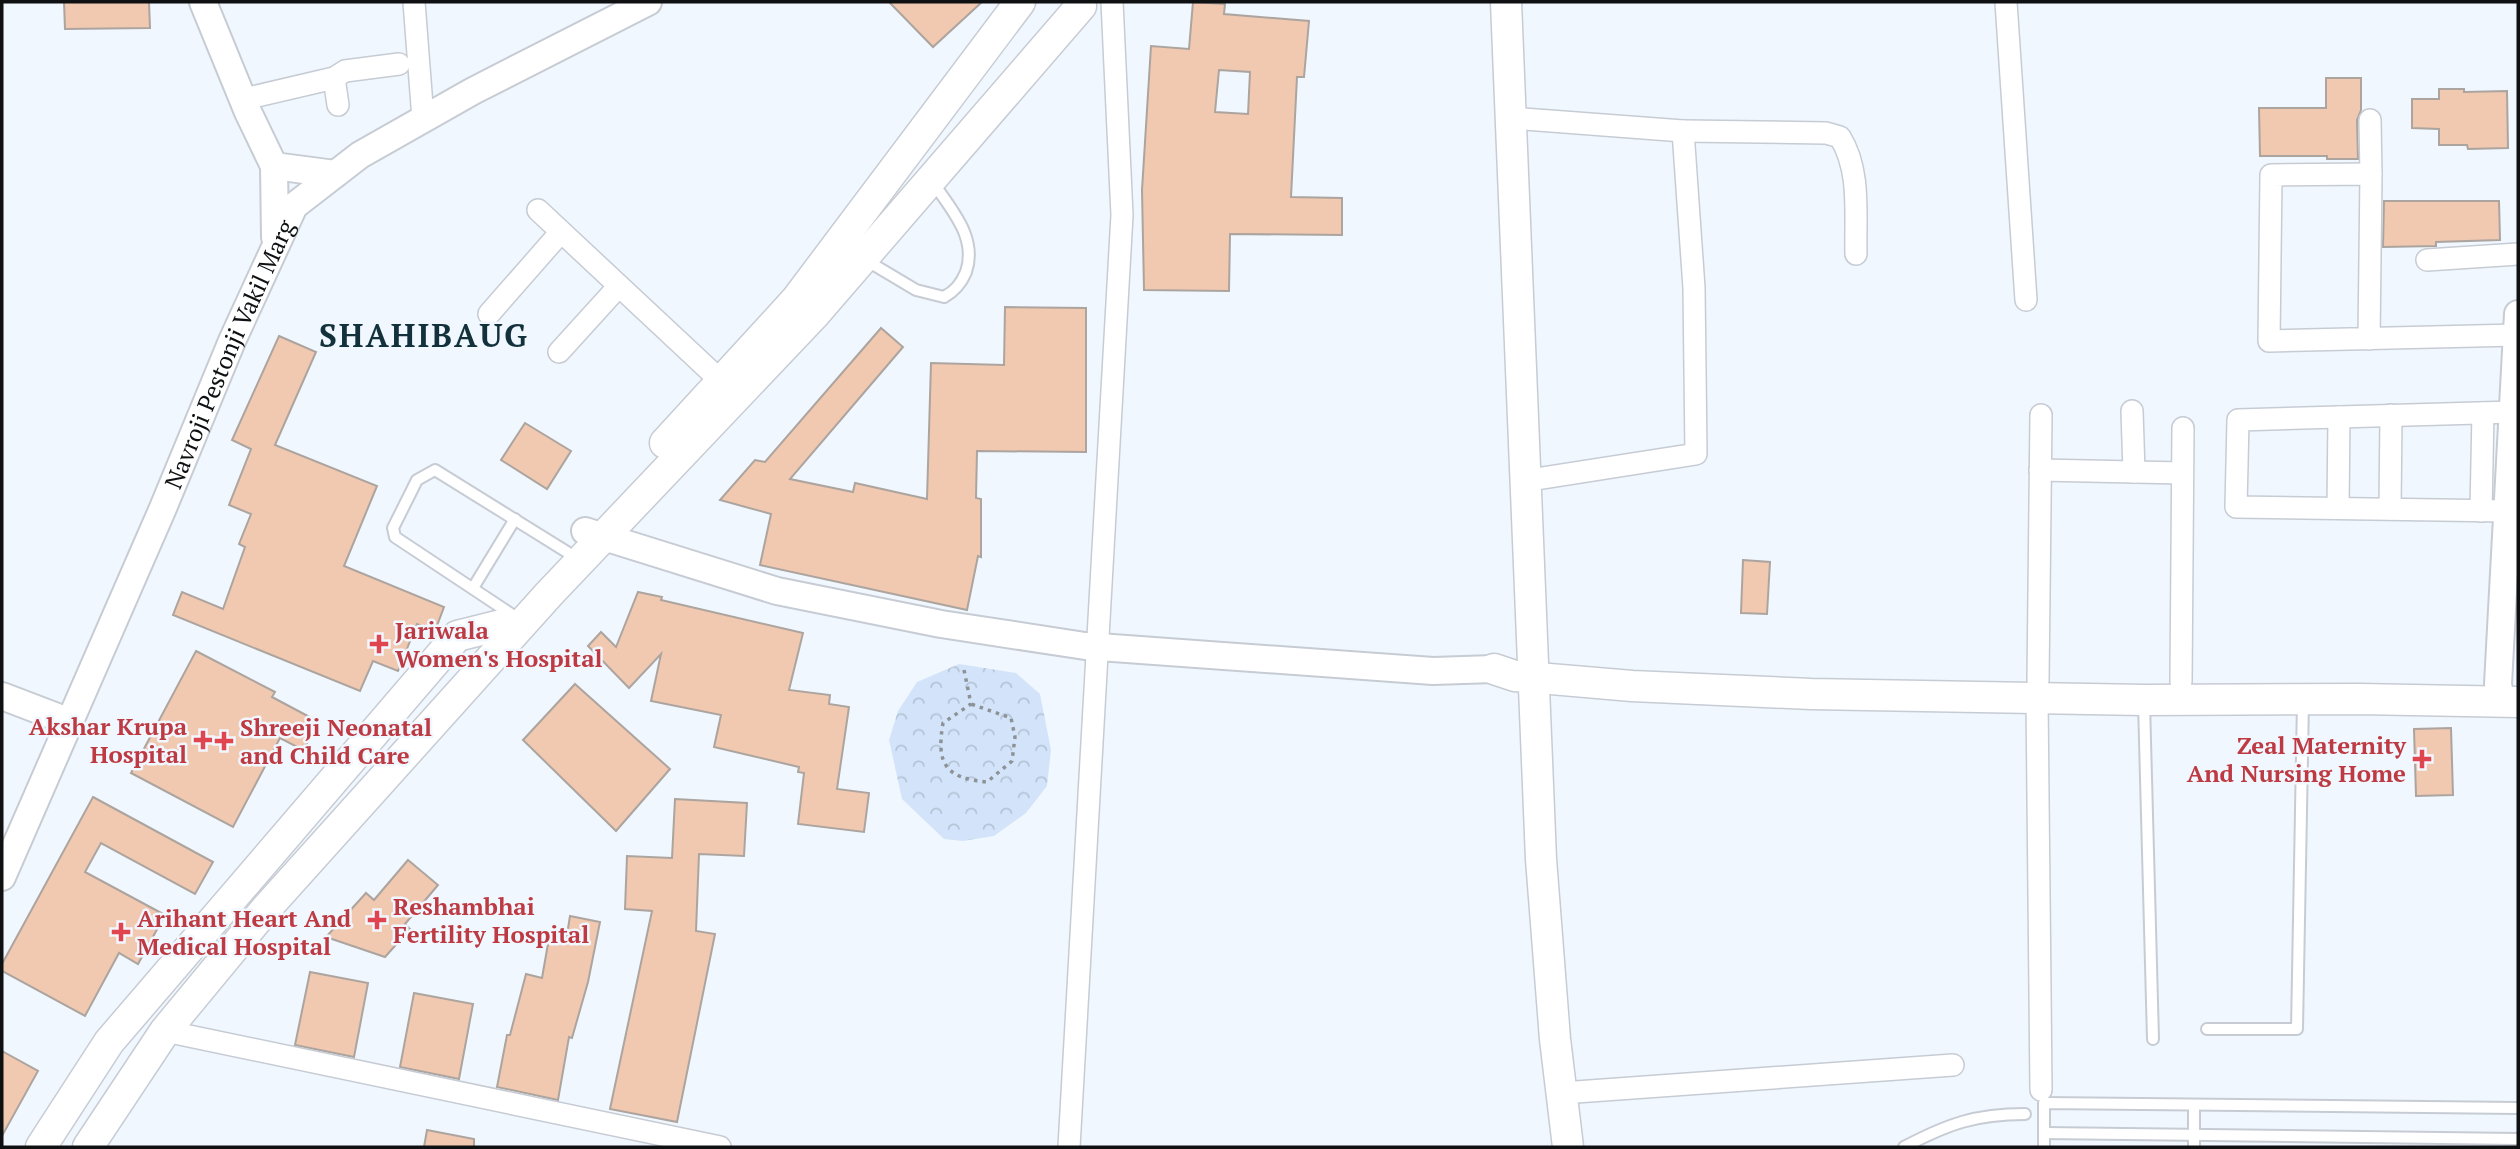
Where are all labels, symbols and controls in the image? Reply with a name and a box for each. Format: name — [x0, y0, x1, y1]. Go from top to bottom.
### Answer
street label: Navroji Pestonji Vakil Marg — [157, 214, 302, 494]
district label: SHAHIBAUG — [319, 314, 529, 356]
place label: Jariwala Women's Hospital — [395, 614, 603, 674]
marker: Jariwala Women's Hospital — [369, 634, 389, 654]
place label: Akshar Krupa Hospital — [29, 710, 188, 770]
place label: Shreeji Neonatal and Child Care — [240, 711, 432, 771]
place label: Zeal Maternity And Nursing Home — [2187, 729, 2407, 789]
marker: Akshar Krupa Hospital — [193, 730, 213, 750]
marker: Shreeji Neonatal and Child Care — [214, 731, 234, 751]
marker: Zeal Maternity And Nursing Home — [2412, 749, 2432, 769]
place label: Reshambhai Fertility Hospital — [393, 890, 589, 950]
place label: Arihant Heart And Medical Hospital — [137, 902, 352, 962]
marker: Reshambhai Fertility Hospital — [367, 910, 387, 930]
marker: Arihant Heart And Medical Hospital — [111, 922, 131, 942]

